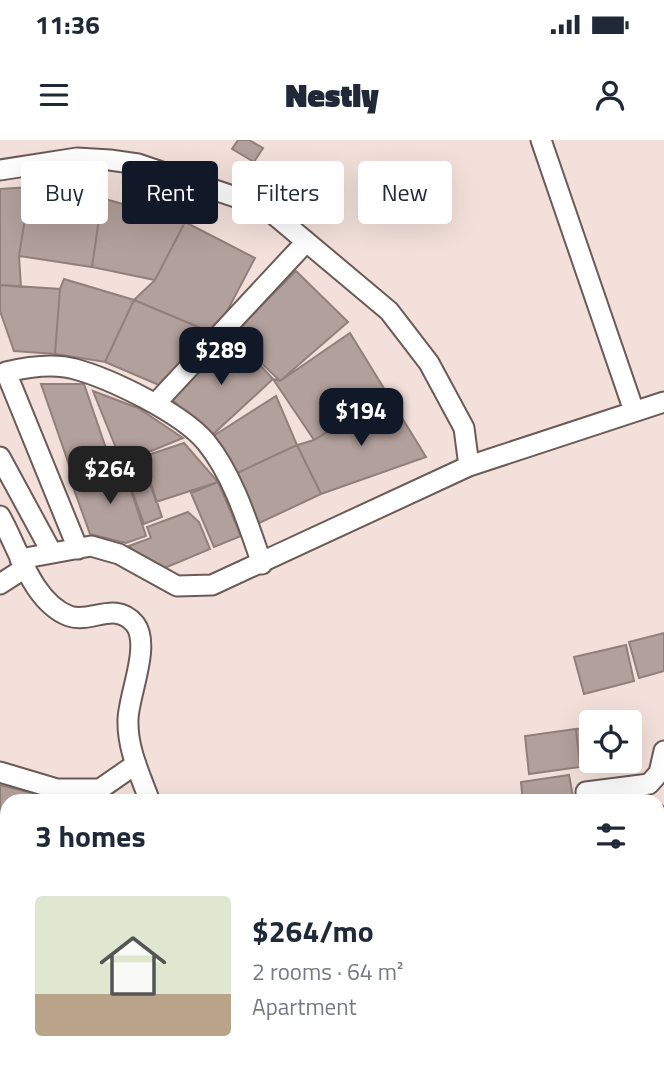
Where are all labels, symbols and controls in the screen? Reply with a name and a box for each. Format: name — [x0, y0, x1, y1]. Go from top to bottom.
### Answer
text: 11:36 — [35, 5, 100, 44]
text: Nestly — [285, 71, 379, 119]
icon: menu — [35, 76, 73, 114]
icon: person — [591, 76, 629, 114]
chip: Buy — [21, 161, 108, 224]
chip: Rent — [122, 161, 218, 224]
chip: Filters — [232, 161, 344, 224]
chip: New — [358, 161, 452, 224]
pin: $289 — [180, 328, 262, 387]
text: $289 — [195, 332, 247, 367]
pin: $194 — [320, 388, 402, 448]
text: $194 — [335, 393, 387, 428]
pin: $264 — [69, 446, 151, 506]
text: $264 — [84, 451, 136, 486]
map controls — [579, 710, 642, 773]
button: locate — [579, 710, 642, 773]
text: 3 homes — [35, 813, 146, 859]
icon: filters — [592, 817, 630, 855]
text: $264/mo — [252, 908, 374, 954]
icon: home — [91, 924, 175, 1008]
text: 2 rooms · 64 m² — [252, 954, 403, 989]
text: Apartment — [252, 989, 357, 1024]

